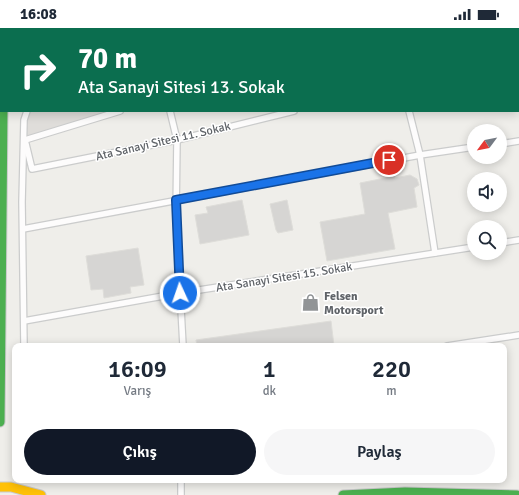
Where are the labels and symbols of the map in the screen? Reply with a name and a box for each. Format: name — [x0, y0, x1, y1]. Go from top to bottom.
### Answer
street label: Ata Sanayi Sitesi 11. Sokak — [94, 119, 232, 164]
north arrow — [467, 124, 507, 164]
pin — [372, 143, 406, 177]
street label: Ata Sanayi Sitesi 15. Sokak — [215, 259, 353, 296]
position arrow — [159, 272, 201, 314]
place label: Felsen Motorsport — [324, 289, 384, 318]
shop icon: Felsen Motorsport — [301, 293, 321, 313]

